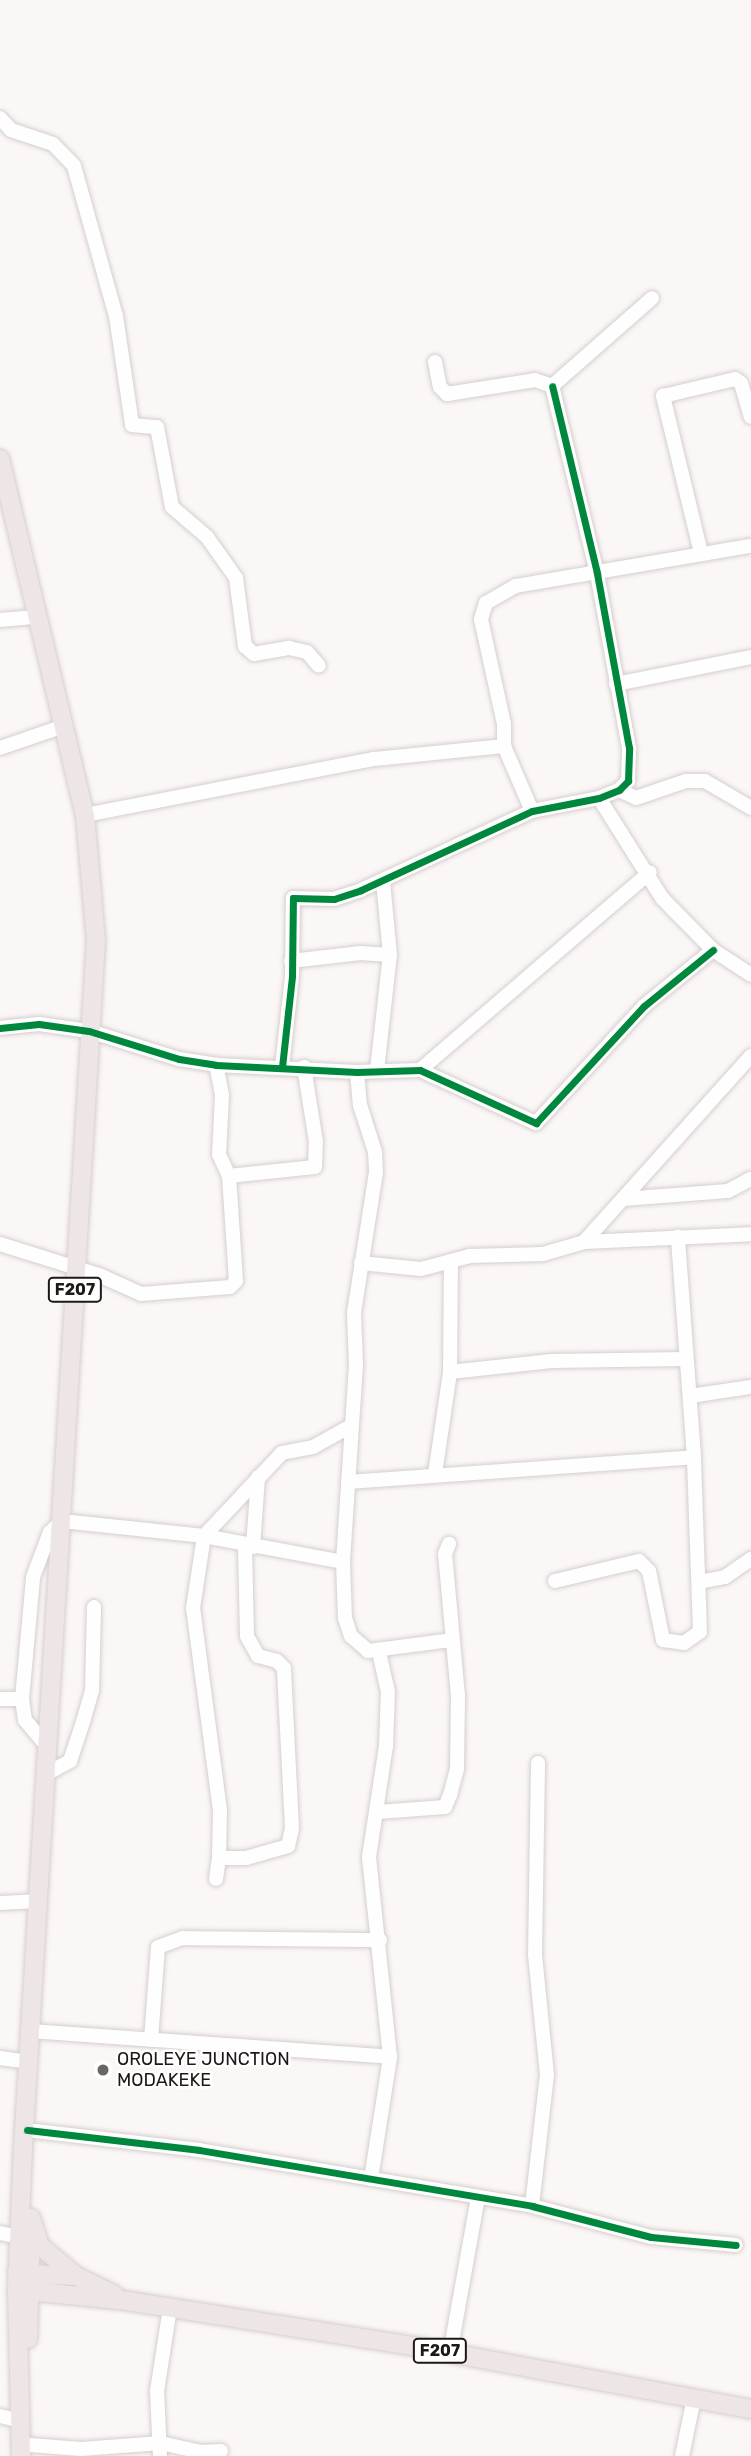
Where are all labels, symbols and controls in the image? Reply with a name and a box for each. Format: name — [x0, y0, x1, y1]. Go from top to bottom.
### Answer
road number: F207 — [47, 1278, 103, 1302]
place label: OROLEYE JUNCTION MODAKEKE — [117, 2049, 290, 2092]
marker: OROLEYE JUNCTION MODAKEKE — [95, 2062, 111, 2078]
road number: F207 — [412, 2338, 468, 2364]

